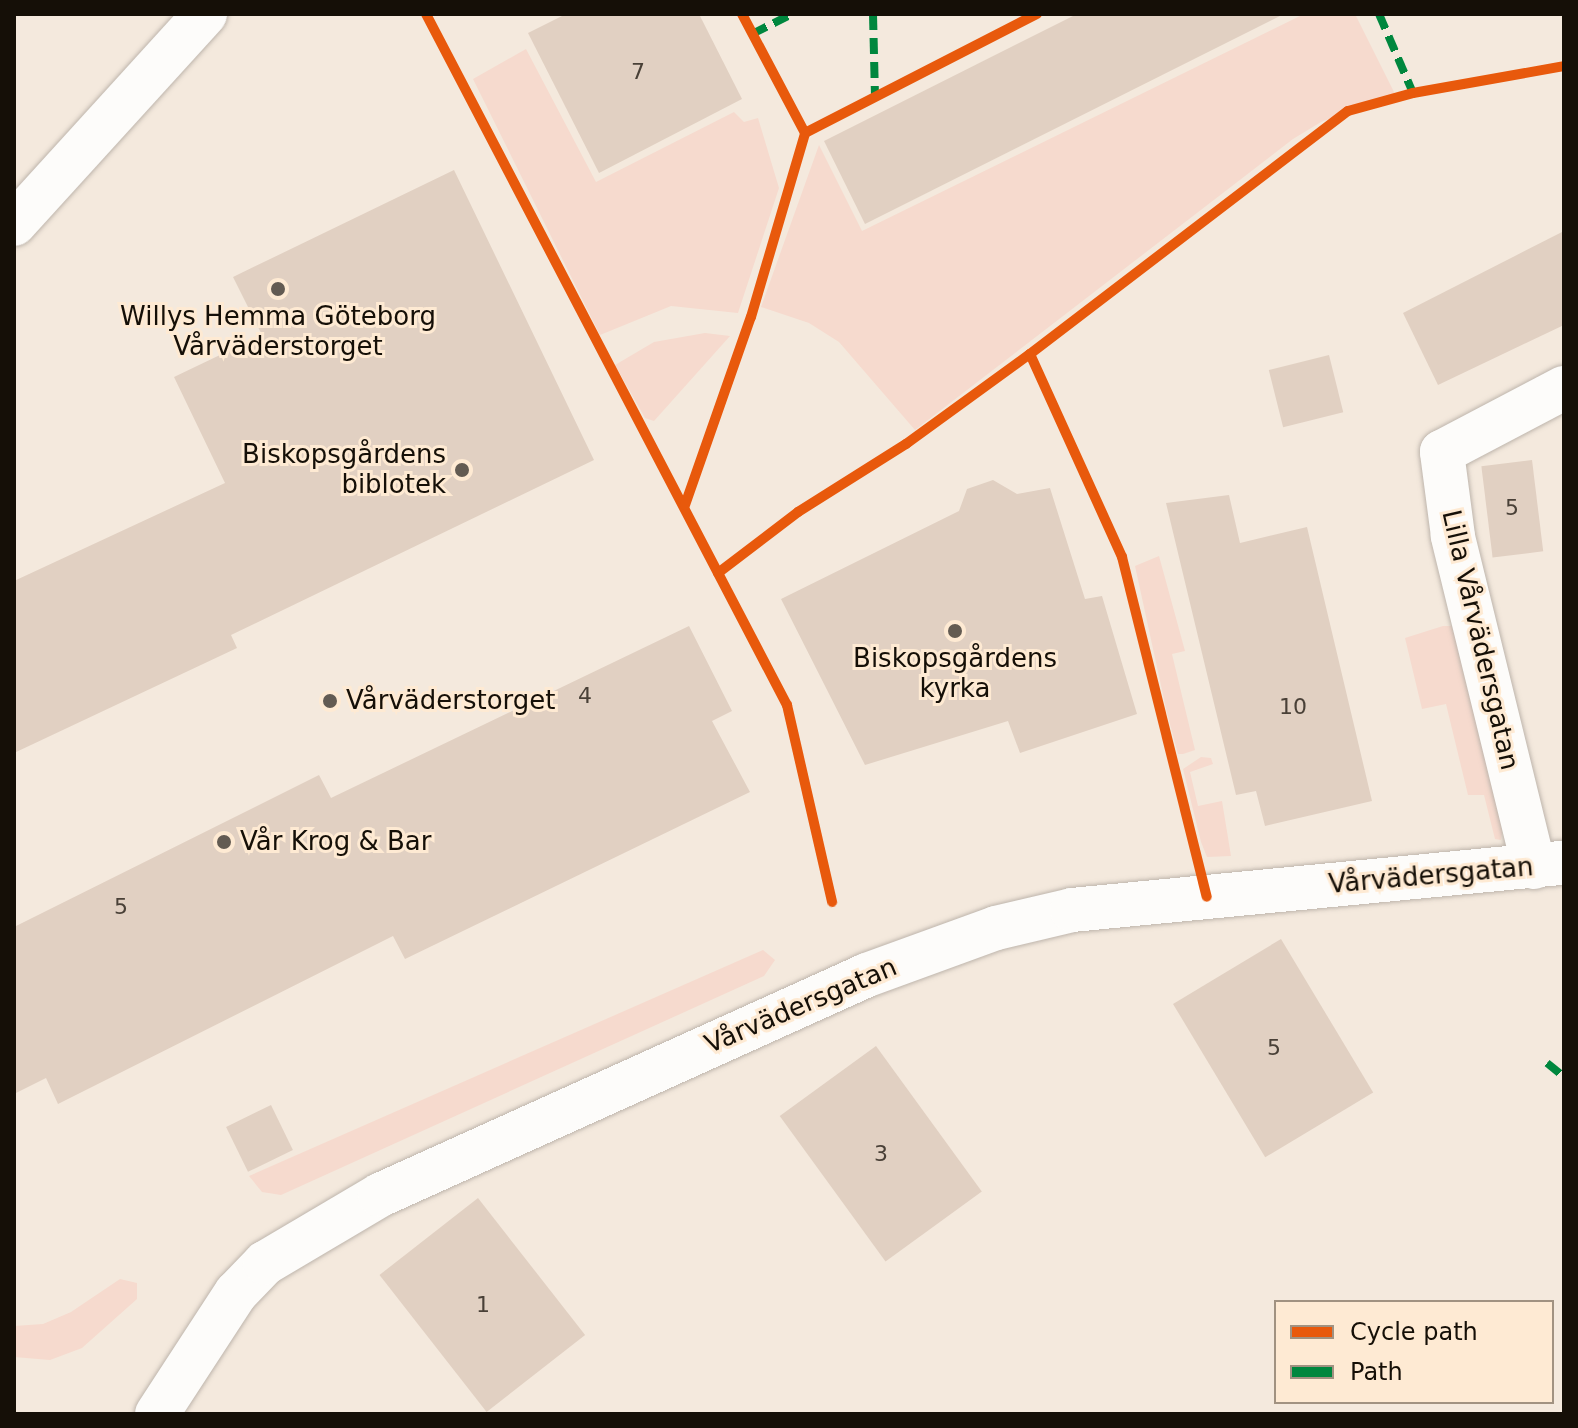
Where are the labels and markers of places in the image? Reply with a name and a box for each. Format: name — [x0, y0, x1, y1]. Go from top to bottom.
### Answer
marker: Willys Hemma Göteborg Vårväderstorget — [269, 280, 287, 298]
place label: Willys Hemma Göteborg Vårväderstorget — [120, 301, 436, 362]
place label: Biskopsgårdens biblotek — [242, 439, 446, 500]
marker: Biskopsgårdens biblotek — [453, 461, 471, 479]
marker: Biskopsgårdens kyrka — [946, 622, 964, 640]
place label: Biskopsgårdens kyrka — [853, 643, 1057, 704]
place label: Vårväderstorget — [346, 685, 555, 717]
marker: Vårväderstorget — [321, 692, 339, 710]
place label: Vår Krog & Bar — [240, 826, 431, 858]
marker: Vår Krog & Bar — [215, 833, 233, 851]

